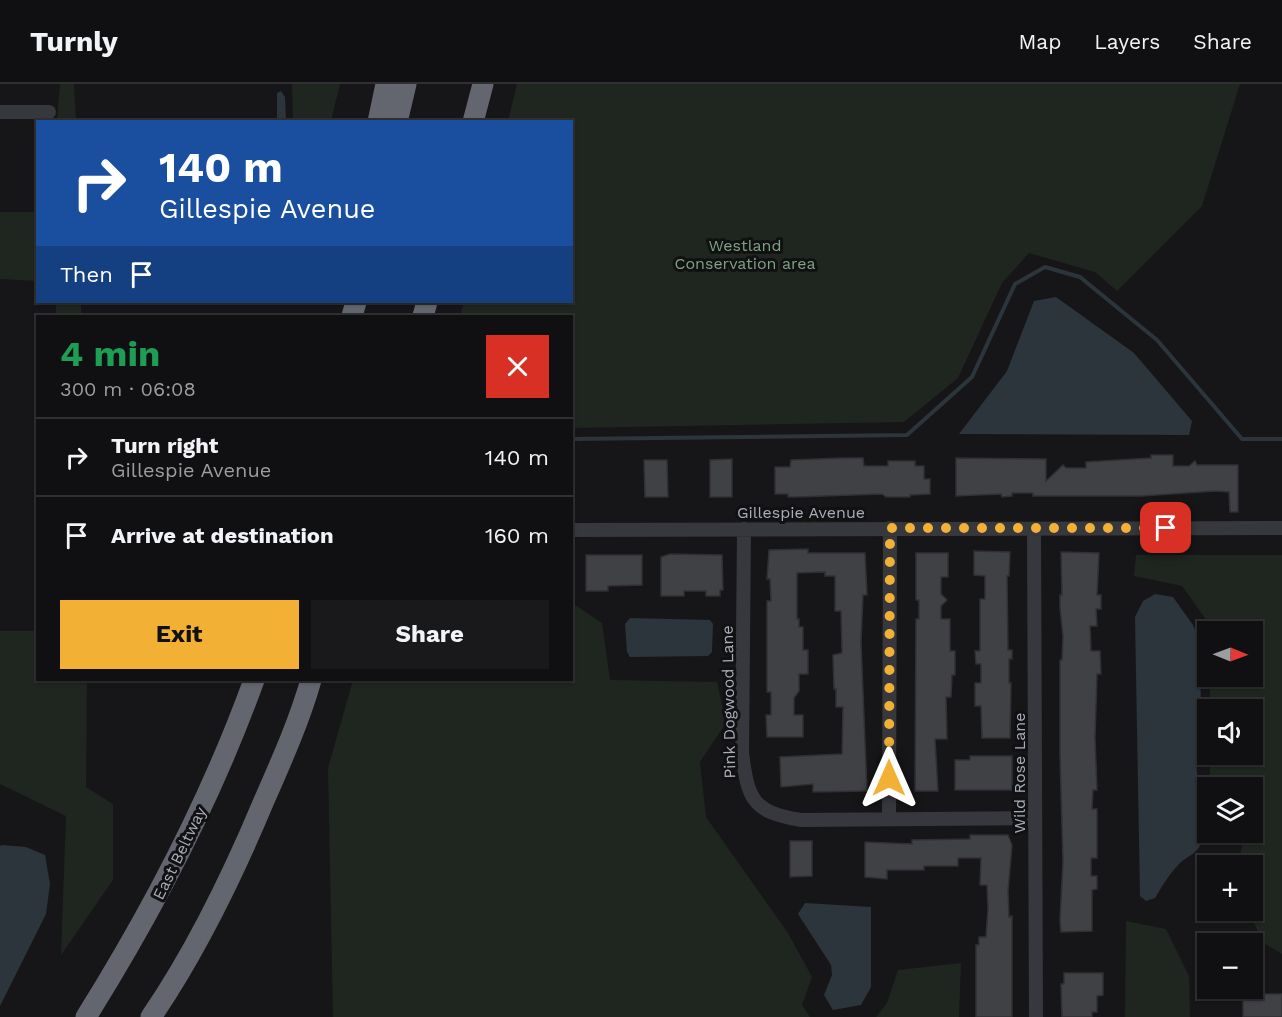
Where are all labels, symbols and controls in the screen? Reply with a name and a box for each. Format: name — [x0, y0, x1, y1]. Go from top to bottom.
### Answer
text: Turnly — [30, 25, 118, 58]
text: Map — [1018, 29, 1061, 54]
text: Layers — [1094, 29, 1160, 54]
text: Share — [1193, 29, 1252, 54]
text: 140 m — [159, 143, 283, 192]
icon: right — [60, 144, 138, 222]
text: Gillespie Avenue — [159, 193, 375, 225]
park label: Westland Conservation area — [674, 236, 816, 273]
icon: arrive — [125, 258, 158, 291]
text: Then — [60, 262, 113, 287]
text: 4 min — [60, 333, 160, 375]
button: close — [486, 335, 549, 398]
text: 300 m · 06:08 — [60, 377, 196, 401]
text: Turn right — [111, 433, 218, 458]
icon: right — [60, 441, 93, 474]
text: 140 m — [485, 445, 549, 470]
text: Gillespie Avenue — [111, 458, 271, 482]
pin — [1140, 502, 1191, 553]
street label: Gillespie Avenue — [737, 503, 865, 522]
icon: arrive — [1149, 511, 1182, 544]
icon: arrive — [60, 519, 93, 552]
text: Arrive at destination — [111, 523, 334, 548]
text: 160 m — [485, 523, 549, 548]
button: Exit — [60, 600, 299, 669]
button: Share — [311, 600, 549, 669]
north arrow — [1197, 621, 1263, 687]
map controls — [1197, 621, 1263, 999]
street label: Pink Dogwood Lane — [718, 625, 739, 779]
button: sound — [1197, 699, 1263, 765]
street label: Wild Rose Lane — [1010, 713, 1029, 833]
position arrow — [857, 746, 921, 810]
button: layers — [1197, 777, 1263, 843]
street label: East Beltway — [149, 803, 210, 903]
button: + — [1197, 855, 1263, 921]
button: − — [1197, 933, 1263, 999]

